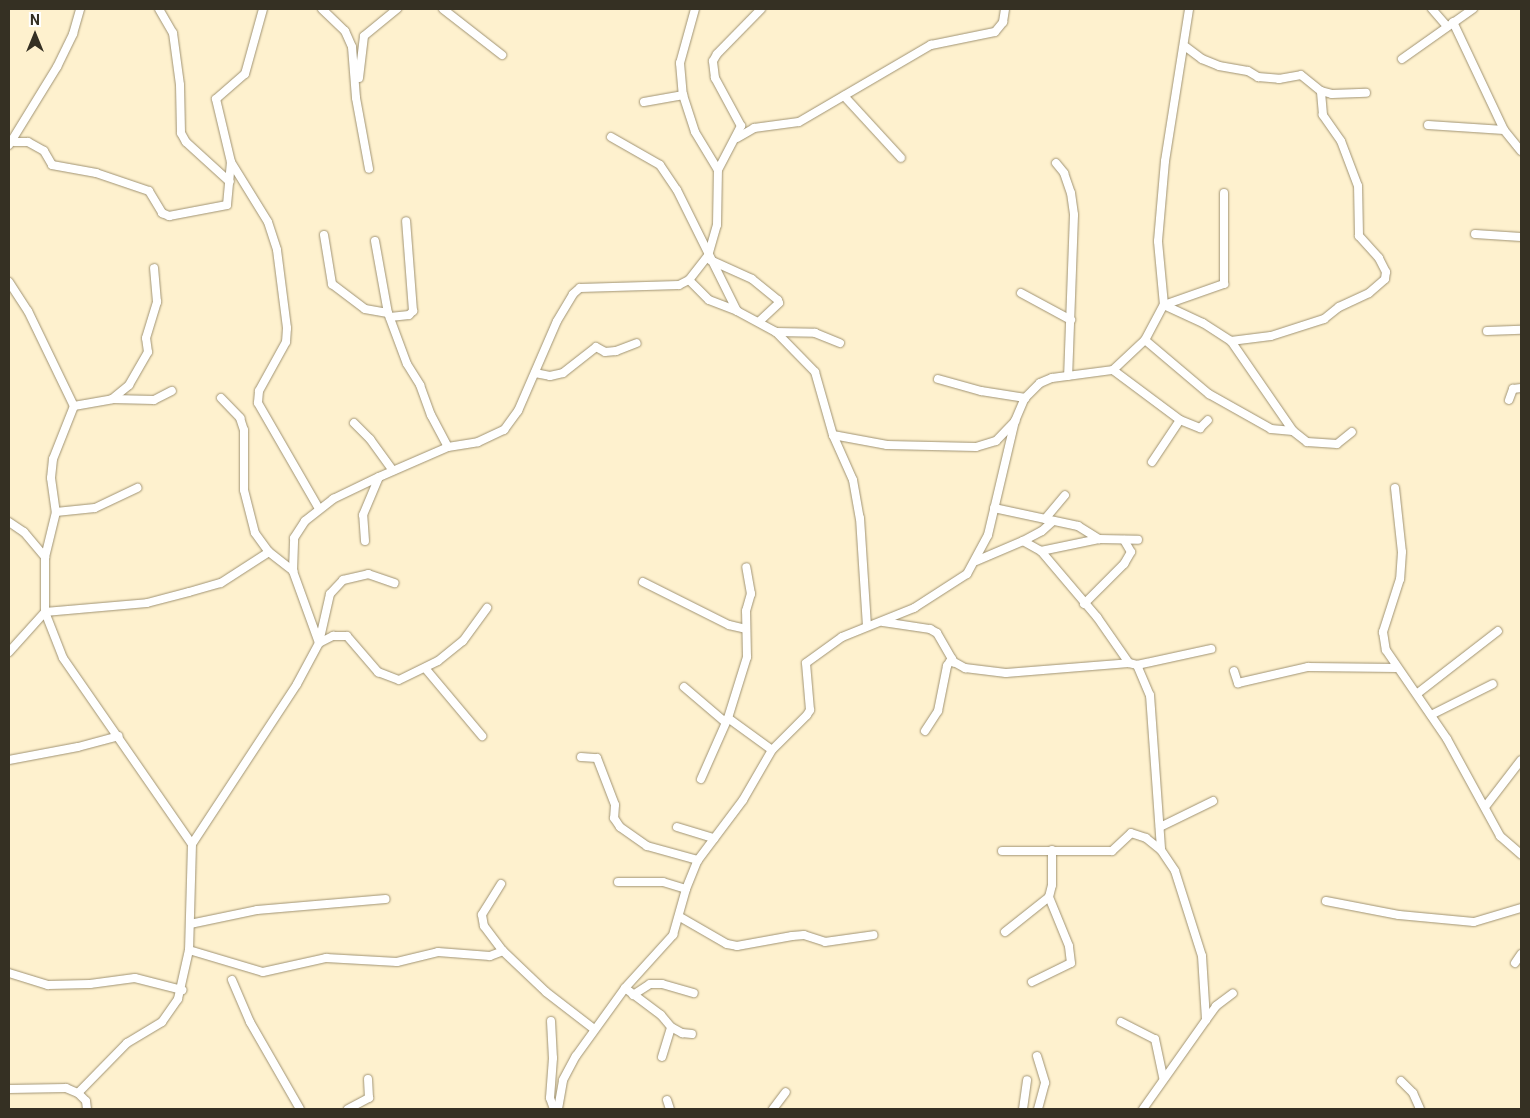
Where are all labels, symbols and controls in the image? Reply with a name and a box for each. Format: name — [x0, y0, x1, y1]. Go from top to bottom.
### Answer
north arrow — [10, 10, 60, 60]
text: N — [30, 12, 40, 28]

